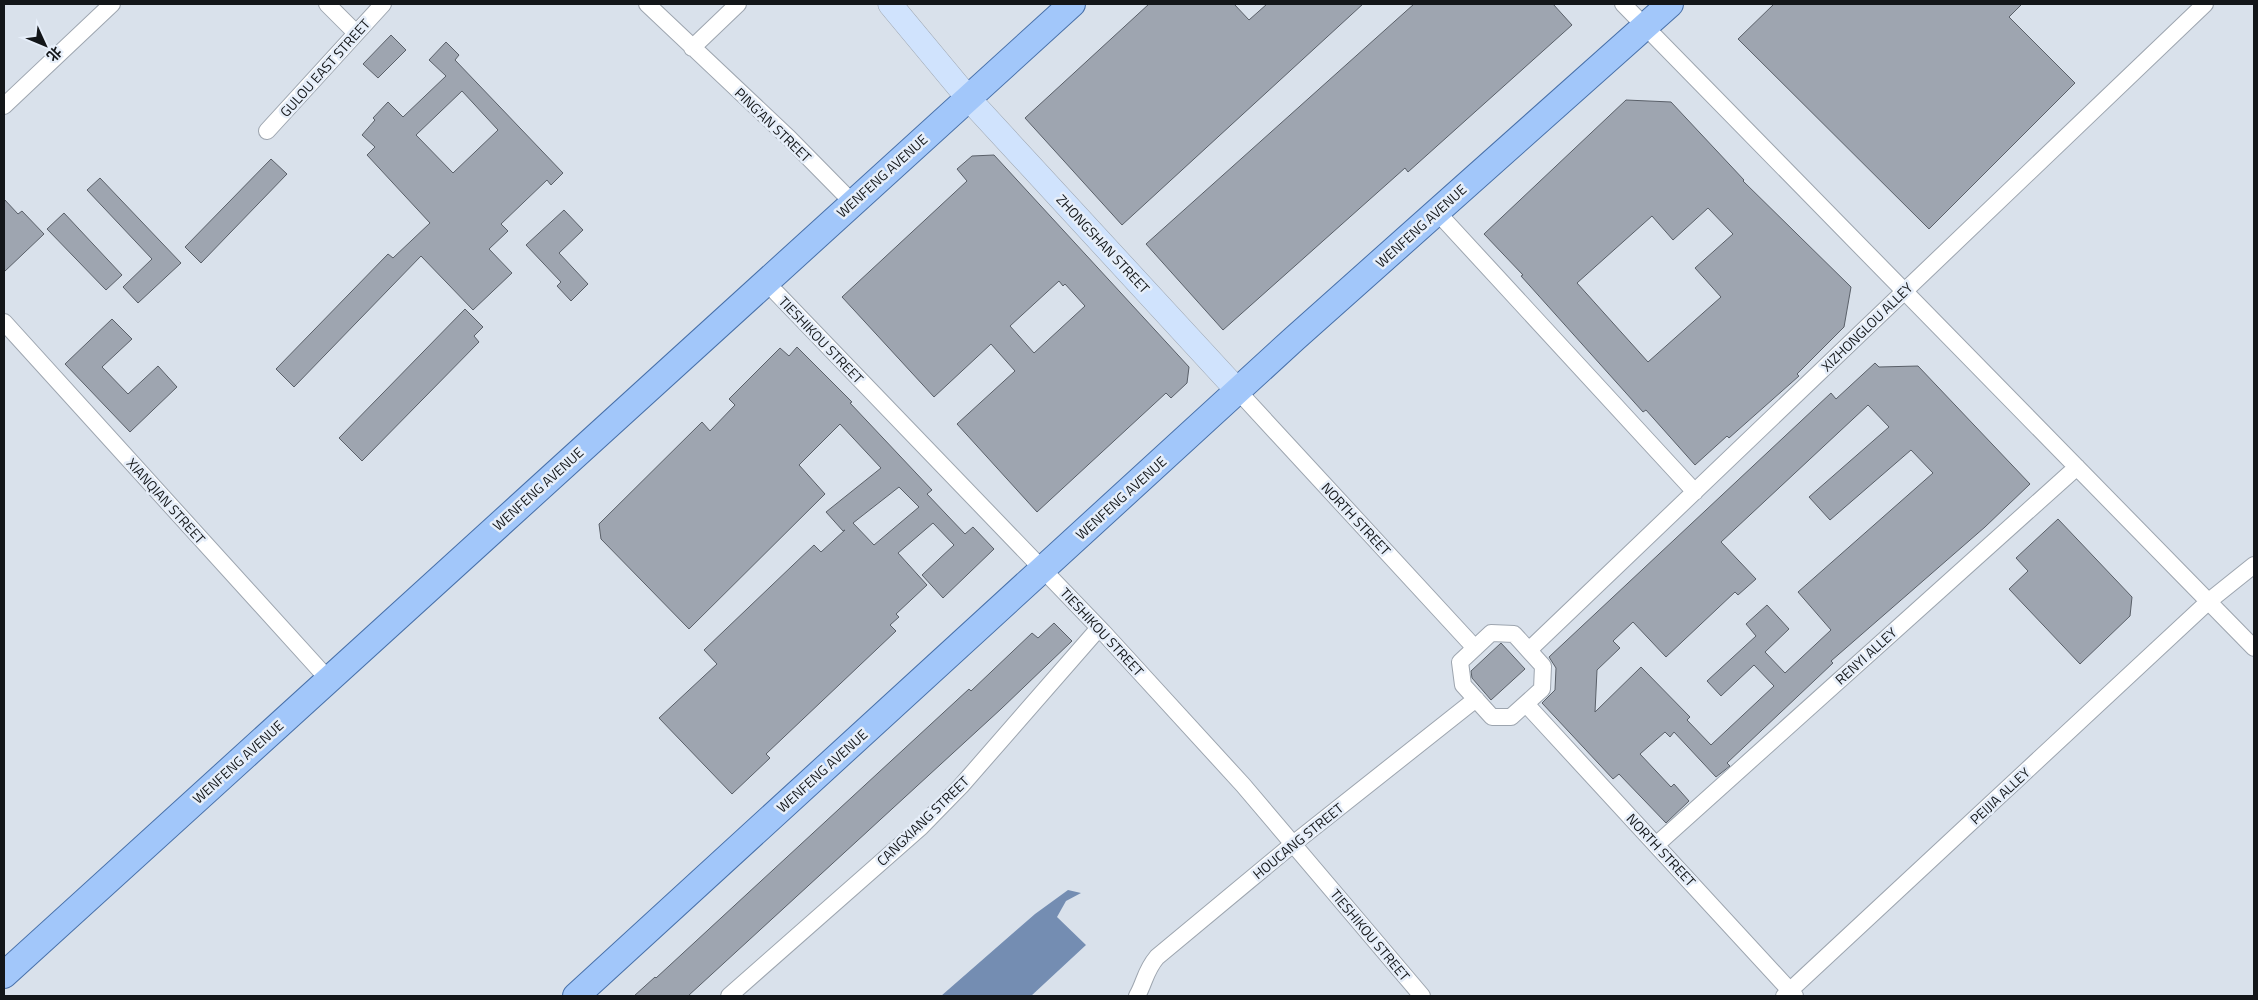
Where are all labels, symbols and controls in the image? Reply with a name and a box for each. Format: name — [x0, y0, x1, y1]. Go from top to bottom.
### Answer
street label: GULOU EAST STREET — [275, 13, 375, 121]
north arrow — [20, 20, 70, 70]
text: 北 — [42, 42, 67, 67]
street label: PING'AN STREET — [730, 83, 817, 167]
street label: WENFENG AVENUE — [832, 129, 932, 222]
street label: WENFENG AVENUE — [1371, 179, 1471, 272]
street label: ZHONGSHAN STREET — [1052, 189, 1155, 298]
street label: XIZHONGLOU ALLEY — [1816, 277, 1918, 376]
street label: TIESHIKOU STREET — [774, 291, 869, 389]
street label: WENFENG AVENUE — [488, 442, 588, 535]
street label: WENFENG AVENUE — [1071, 451, 1171, 544]
street label: XIANQIAN STREET — [122, 453, 211, 549]
street label: NORTH STREET — [1317, 477, 1396, 560]
street label: TIESHIKOU STREET — [1056, 583, 1150, 681]
street label: RENYI ALLEY — [1830, 622, 1902, 689]
street label: WENFENG AVENUE — [188, 715, 288, 808]
street label: WENFENG AVENUE — [772, 724, 872, 817]
street label: PEIJIA ALLEY — [1965, 762, 2035, 829]
street label: CANGXIANG STREET — [872, 771, 974, 870]
street label: HOUCANG STREET — [1248, 797, 1348, 884]
street label: NORTH STREET — [1622, 808, 1701, 891]
street label: TIESHIKOU STREET — [1326, 884, 1416, 986]

